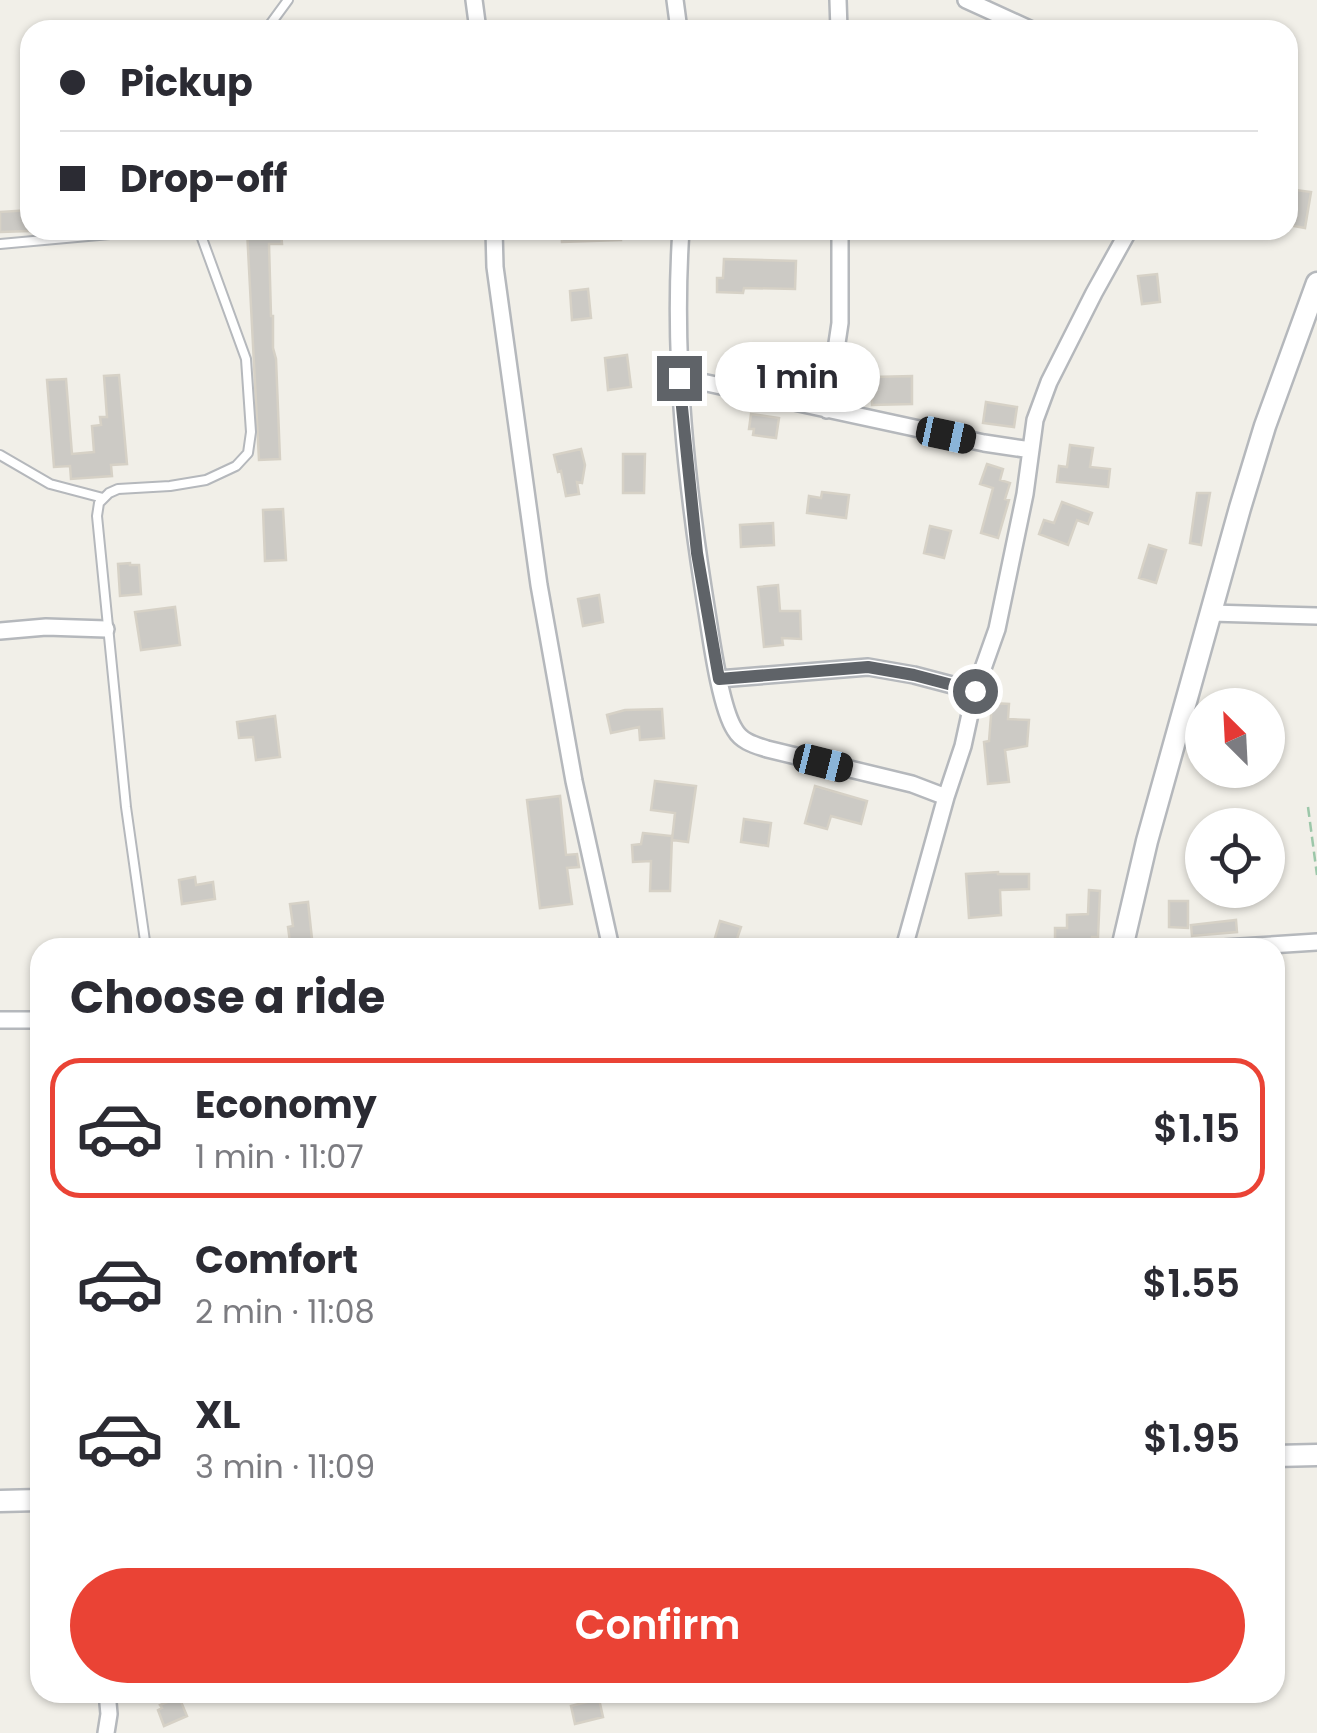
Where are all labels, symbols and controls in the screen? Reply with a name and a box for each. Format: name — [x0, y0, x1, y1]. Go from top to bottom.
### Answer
text: Pickup — [120, 56, 253, 109]
text: Drop-off — [120, 152, 288, 205]
callout: 1 min — [714, 343, 879, 413]
text: 1 min — [756, 354, 839, 399]
route end — [657, 356, 702, 401]
car — [914, 414, 978, 456]
route start — [953, 669, 998, 714]
north arrow — [1185, 688, 1285, 788]
map controls — [1185, 688, 1285, 908]
car — [790, 741, 856, 785]
button: locate — [1185, 808, 1285, 908]
text: Choose a ride — [70, 966, 385, 1029]
text: Economy — [195, 1078, 377, 1131]
icon: car — [75, 1083, 165, 1173]
text: $1.15 — [1153, 1102, 1240, 1155]
text: 1 min · 11:07 — [195, 1134, 364, 1179]
text: Comfort — [195, 1233, 358, 1286]
icon: car — [75, 1238, 165, 1328]
text: $1.55 — [1143, 1257, 1240, 1310]
text: 2 min · 11:08 — [195, 1289, 375, 1334]
text: XL — [195, 1388, 240, 1441]
icon: car — [75, 1393, 165, 1483]
text: $1.95 — [1143, 1412, 1240, 1465]
text: 3 min · 11:09 — [195, 1444, 375, 1489]
button: Confirm — [70, 1568, 1245, 1683]

